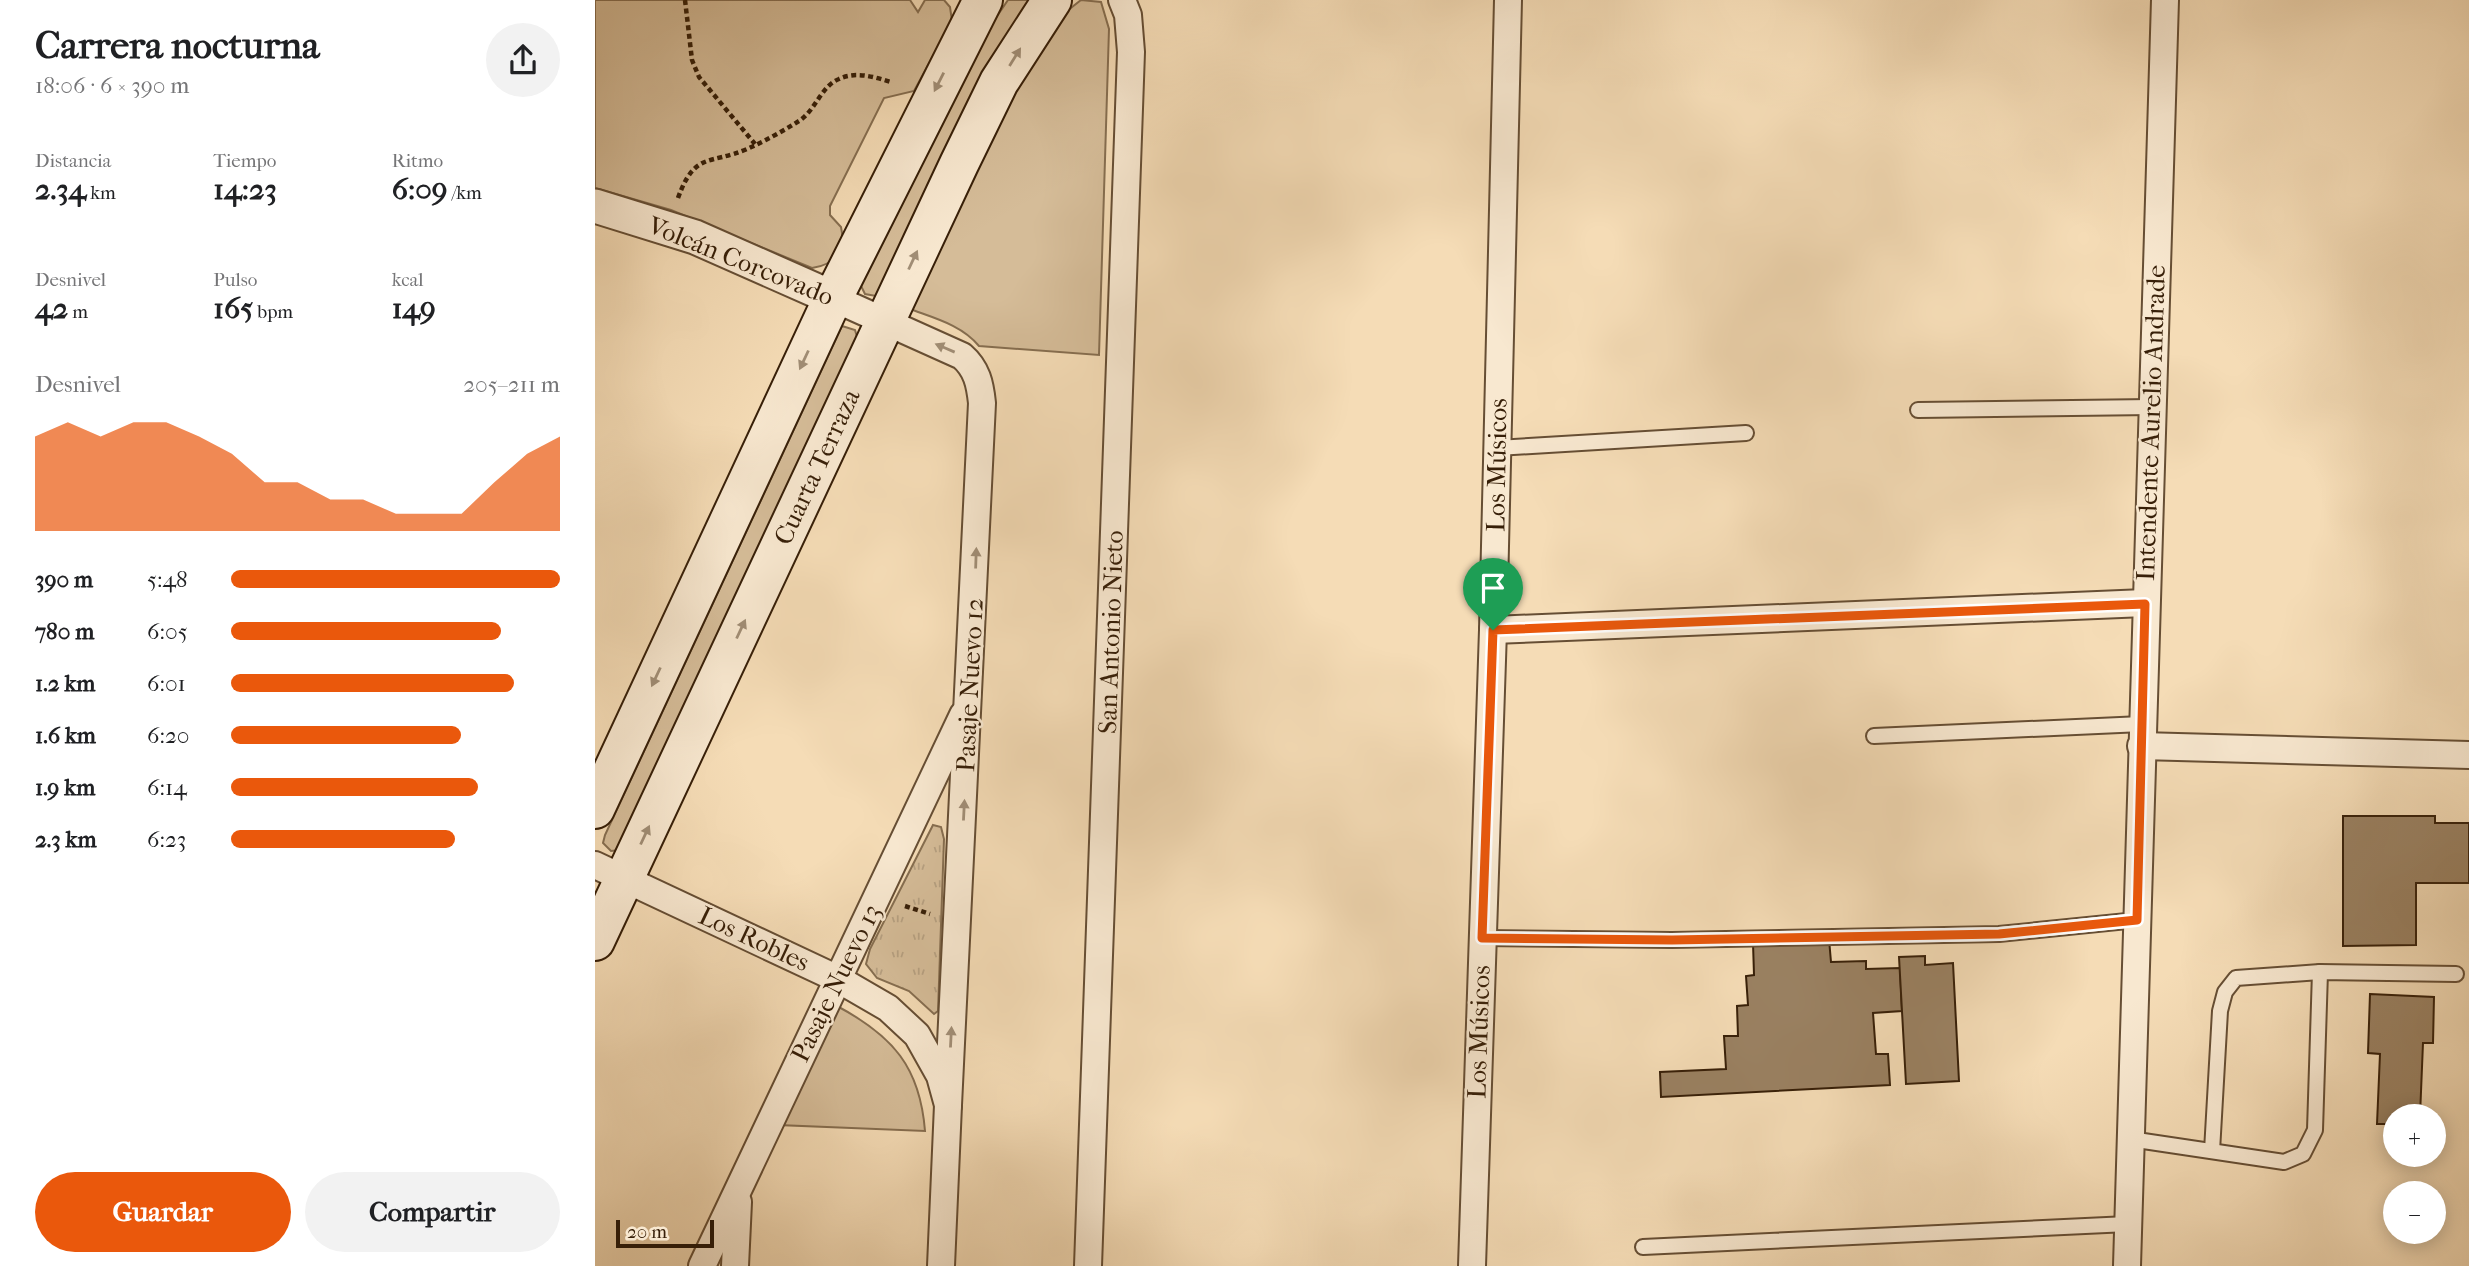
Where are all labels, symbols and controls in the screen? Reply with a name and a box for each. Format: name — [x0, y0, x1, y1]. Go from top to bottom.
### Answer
text: Carrera nocturna — [35, 23, 320, 68]
button: share — [486, 23, 560, 97]
one-way arrow — [1008, 47, 1021, 66]
text: 18:06 · 6 × 390 m — [35, 72, 189, 99]
one-way arrow — [934, 72, 945, 92]
text: Distancia — [35, 150, 111, 172]
text: Tiempo — [213, 150, 276, 172]
text: Ritmo — [392, 150, 443, 172]
text: 2.34 — [35, 172, 86, 207]
text: 14:23 — [213, 172, 277, 207]
text: 6:09 — [392, 172, 447, 207]
text: km — [86, 182, 116, 204]
text: /km — [447, 182, 482, 204]
street label: Volcán Corcovado — [643, 209, 838, 312]
one-way arrow — [908, 250, 919, 270]
street label: Intendente Aurelio Andrade — [2130, 264, 2172, 582]
text: Desnivel — [35, 269, 106, 291]
text: Pulso — [213, 269, 257, 291]
text: kcal — [392, 269, 424, 291]
text: 42 — [35, 291, 68, 326]
text: 165 — [213, 291, 253, 326]
text: 149 — [392, 291, 436, 326]
text: m — [68, 301, 88, 323]
text: bpm — [253, 301, 293, 323]
one-way arrow — [934, 342, 955, 353]
one-way arrow — [798, 350, 810, 370]
text: Desnivel — [35, 371, 121, 398]
text: 205–211 m — [463, 371, 560, 398]
street label: Cuarta Terraza — [767, 383, 867, 550]
street label: Los Músicos — [1480, 398, 1514, 532]
street label: San Antonio Nieto — [1092, 530, 1130, 734]
one-way arrow — [970, 547, 981, 569]
pin — [1463, 558, 1523, 630]
text: 390 m — [35, 566, 93, 593]
text: 5:48 — [147, 566, 188, 593]
icon: arrive — [1474, 569, 1512, 607]
street label: Pasaje Nuevo 12 — [950, 597, 990, 773]
text: 780 m — [35, 618, 94, 645]
text: 6:05 — [147, 618, 188, 645]
one-way arrow — [735, 619, 747, 639]
one-way arrow — [651, 667, 662, 687]
text: 1.2 km — [35, 670, 95, 697]
text: 6:01 — [147, 670, 186, 697]
text: 1.6 km — [35, 722, 96, 749]
text: 6:20 — [147, 722, 190, 749]
text: 1.9 km — [35, 774, 95, 801]
text: 6:14 — [147, 774, 187, 801]
one-way arrow — [958, 799, 969, 821]
one-way arrow — [639, 825, 651, 845]
text: 2.3 km — [35, 826, 97, 853]
text: 6:23 — [147, 826, 186, 853]
street label: Pasaje Nuevo 13 — [784, 899, 888, 1067]
street label: Los Robles — [694, 900, 814, 978]
street label: Los Músicos — [1461, 965, 1497, 1099]
one-way arrow — [946, 1026, 957, 1048]
map controls — [2383, 1104, 2446, 1244]
button: + — [2383, 1104, 2446, 1167]
button: Guardar — [35, 1172, 291, 1252]
button: Compartir — [305, 1172, 560, 1252]
button: − — [2383, 1181, 2446, 1244]
scale bar — [616, 1217, 714, 1249]
text: 20 m — [627, 1221, 667, 1243]

